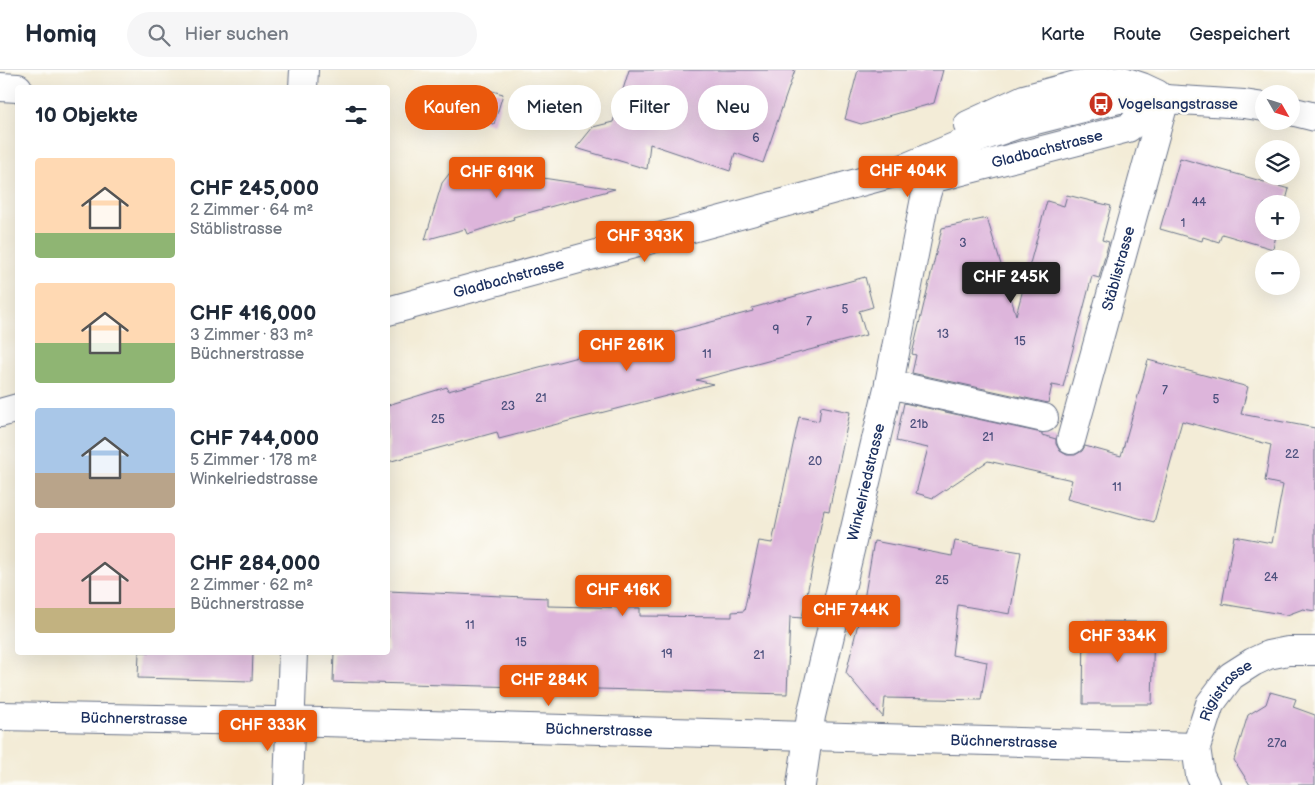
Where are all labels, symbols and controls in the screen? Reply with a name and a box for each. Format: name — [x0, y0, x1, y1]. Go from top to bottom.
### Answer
search box — [127, 12, 477, 57]
text: Homiq — [25, 20, 97, 49]
icon: search — [145, 21, 173, 49]
text: Hier suchen — [185, 23, 289, 46]
text: Karte — [1041, 24, 1085, 45]
text: Route — [1113, 24, 1161, 45]
text: Gespeichert — [1189, 24, 1290, 45]
chip: Kaufen — [405, 85, 498, 130]
chip: Mieten — [508, 85, 601, 130]
chip: Filter — [611, 85, 688, 130]
chip: Neu — [698, 85, 768, 130]
north arrow — [1255, 85, 1300, 130]
map controls — [1255, 85, 1300, 295]
bus stop icon: Vogelsangstrasse — [1088, 91, 1114, 117]
place label: Vogelsangstrasse — [1118, 95, 1238, 114]
icon: filters — [342, 101, 370, 129]
text: 10 Objekte — [35, 103, 138, 128]
street label: Gladbachstrasse — [989, 125, 1105, 172]
house number: 6 — [752, 131, 760, 146]
button: layers — [1255, 140, 1300, 185]
pin: CHF 619K — [445, 156, 549, 199]
pin: CHF 404K — [856, 156, 960, 198]
text: CHF 404K — [870, 162, 946, 181]
text: CHF 619K — [460, 163, 534, 182]
text: CHF 245,000 — [190, 176, 319, 201]
icon: home — [75, 178, 135, 238]
house number: 44 — [1192, 195, 1207, 210]
button: + — [1255, 195, 1300, 240]
text: 2 Zimmer · 64 m² — [190, 201, 313, 220]
house number: 1 — [1181, 216, 1185, 231]
text: Stäblistrasse — [190, 220, 282, 239]
pin: CHF 393K — [593, 220, 697, 263]
street label: Stäblistrasse — [1098, 224, 1139, 313]
text: CHF 393K — [607, 227, 683, 246]
house number: 3 — [959, 236, 967, 251]
button: − — [1255, 250, 1300, 295]
street label: Gladbachstrasse — [451, 254, 566, 302]
pin: CHF 245K — [959, 262, 1063, 304]
text: CHF 245K — [973, 268, 1049, 287]
text: CHF 416,000 — [190, 301, 316, 326]
house number: 5 — [842, 302, 849, 317]
icon: home — [75, 303, 135, 363]
house number: 7 — [806, 314, 812, 329]
house number: 9 — [773, 323, 780, 338]
text: 3 Zimmer · 83 m² — [190, 326, 314, 345]
house number: 13 — [937, 327, 949, 342]
pin: CHF 261K — [575, 330, 679, 372]
house number: 15 — [1014, 334, 1026, 349]
text: CHF 261K — [590, 336, 664, 355]
text: Büchnerstrasse — [190, 345, 304, 364]
house number: 11 — [702, 347, 712, 362]
house number: 7 — [1162, 383, 1168, 398]
house number: 21 — [535, 391, 547, 406]
house number: 5 — [1213, 392, 1220, 407]
house number: 23 — [501, 399, 515, 414]
house number: 25 — [431, 412, 445, 427]
house number: 21b — [910, 417, 928, 432]
street label: Winkelriedstrasse — [843, 421, 889, 543]
text: CHF 744,000 — [190, 426, 319, 451]
icon: home — [75, 428, 135, 488]
house number: 21 — [982, 430, 994, 445]
house number: 22 — [1285, 447, 1299, 462]
text: 5 Zimmer · 178 m² — [190, 451, 317, 470]
house number: 20 — [808, 454, 822, 469]
text: Winkelriedstrasse — [190, 470, 318, 489]
house number: 11 — [1112, 480, 1122, 495]
text: CHF 284,000 — [190, 551, 320, 576]
icon: home — [75, 553, 135, 613]
house number: 24 — [1264, 570, 1279, 585]
house number: 25 — [935, 573, 949, 588]
pin: CHF 416K — [571, 574, 675, 617]
text: 2 Zimmer · 62 m² — [190, 576, 313, 595]
text: CHF 416K — [586, 581, 660, 600]
pin: CHF 744K — [799, 594, 903, 637]
text: Büchnerstrasse — [190, 595, 304, 614]
text: CHF 744K — [813, 601, 889, 620]
house number: 11 — [465, 618, 475, 633]
pin: CHF 334K — [1066, 620, 1170, 663]
text: CHF 334K — [1080, 627, 1156, 646]
house number: 15 — [515, 635, 527, 650]
house number: 19 — [661, 647, 673, 662]
house number: 21 — [753, 648, 765, 663]
street label: Rigistrasse — [1196, 655, 1256, 724]
pin: CHF 284K — [497, 664, 601, 707]
text: CHF 284K — [511, 671, 587, 690]
street label: Büchnerstrasse — [80, 708, 188, 729]
pin: CHF 333K — [216, 710, 320, 752]
text: CHF 333K — [230, 716, 306, 735]
street label: Büchnerstrasse — [545, 719, 653, 741]
street label: Büchnerstrasse — [950, 730, 1058, 753]
house number: 27a — [1267, 736, 1287, 751]

